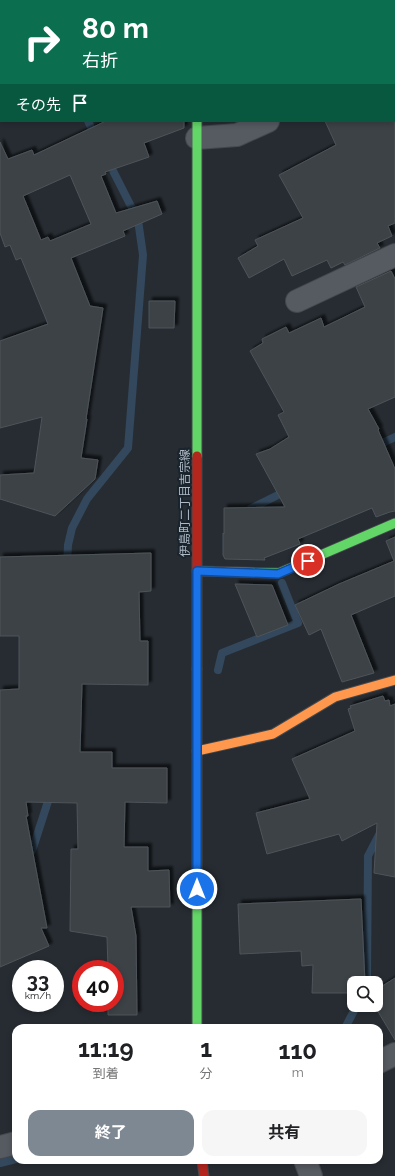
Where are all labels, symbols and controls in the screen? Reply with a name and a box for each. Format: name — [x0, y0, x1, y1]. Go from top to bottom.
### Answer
text: 80 m — [82, 12, 149, 45]
icon: right — [16, 16, 68, 68]
text: 右折 — [82, 50, 118, 71]
icon: arrive — [69, 92, 91, 114]
text: その先 — [16, 96, 61, 114]
street label: 伊島町二丁目吉宗線 — [178, 449, 192, 557]
pin — [291, 544, 325, 578]
icon: arrive — [297, 550, 319, 572]
position arrow — [176, 868, 218, 910]
speed limit sign: 40 — [72, 960, 124, 1012]
text: 33 — [27, 969, 49, 993]
map controls — [347, 976, 383, 1012]
button: search — [347, 976, 383, 1012]
text: km/h — [25, 990, 51, 1001]
text: 11:19 — [78, 1034, 134, 1063]
text: 1 — [200, 1034, 212, 1063]
text: 110 — [279, 1036, 317, 1065]
text: m — [292, 1065, 304, 1080]
text: 到着 — [93, 1066, 119, 1081]
text: 分 — [200, 1066, 213, 1081]
button: 終了 — [28, 1110, 194, 1156]
button: 共有 — [202, 1110, 367, 1156]

